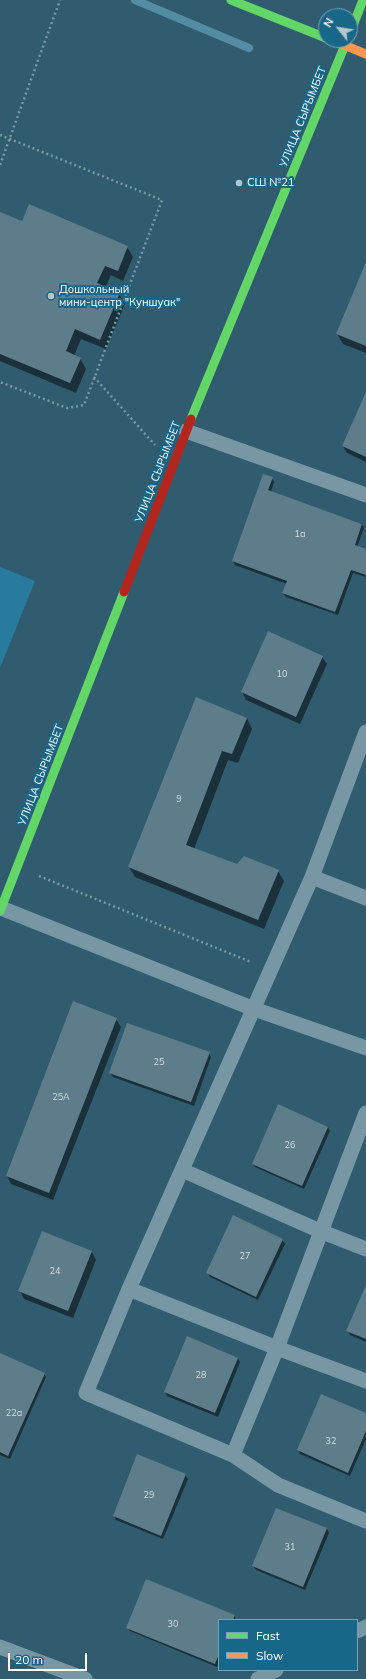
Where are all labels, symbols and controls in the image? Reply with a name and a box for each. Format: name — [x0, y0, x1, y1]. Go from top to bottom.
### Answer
north arrow — [318, 8, 358, 48]
text: N — [320, 15, 337, 30]
street label: УЛИЦА СЫРЫМБЕТ — [277, 65, 329, 169]
place label: СШ №21 — [247, 176, 294, 190]
marker: СШ №21 — [234, 178, 244, 188]
place label: Дошкольный мини-центр "Куншуак" — [59, 283, 180, 309]
marker: Дошкольный мини-центр "Куншуак" — [46, 291, 56, 301]
street label: УЛИЦА СЫРЫМБЕТ — [133, 419, 183, 525]
house number: 1а — [295, 529, 305, 539]
house number: 10 — [277, 669, 287, 679]
street label: УЛИЦА СЫРЫМБЕТ — [16, 722, 66, 828]
house number: 9 — [176, 794, 182, 804]
house number: 25 — [154, 1057, 164, 1067]
house number: 25А — [52, 1092, 70, 1102]
house number: 26 — [285, 1140, 295, 1150]
house number: 27 — [240, 1251, 250, 1261]
house number: 24 — [50, 1266, 60, 1276]
house number: 28 — [196, 1370, 206, 1380]
house number: 22а — [6, 1408, 22, 1418]
house number: 32 — [326, 1436, 336, 1446]
house number: 29 — [144, 1490, 154, 1500]
house number: 31 — [285, 1542, 295, 1552]
house number: 30 — [168, 1619, 178, 1629]
legend — [218, 1619, 358, 1671]
text: Fast — [256, 1628, 280, 1643]
scale bar — [10, 1645, 89, 1671]
text: Slow — [256, 1648, 284, 1663]
text: 20 m — [15, 1652, 43, 1667]

